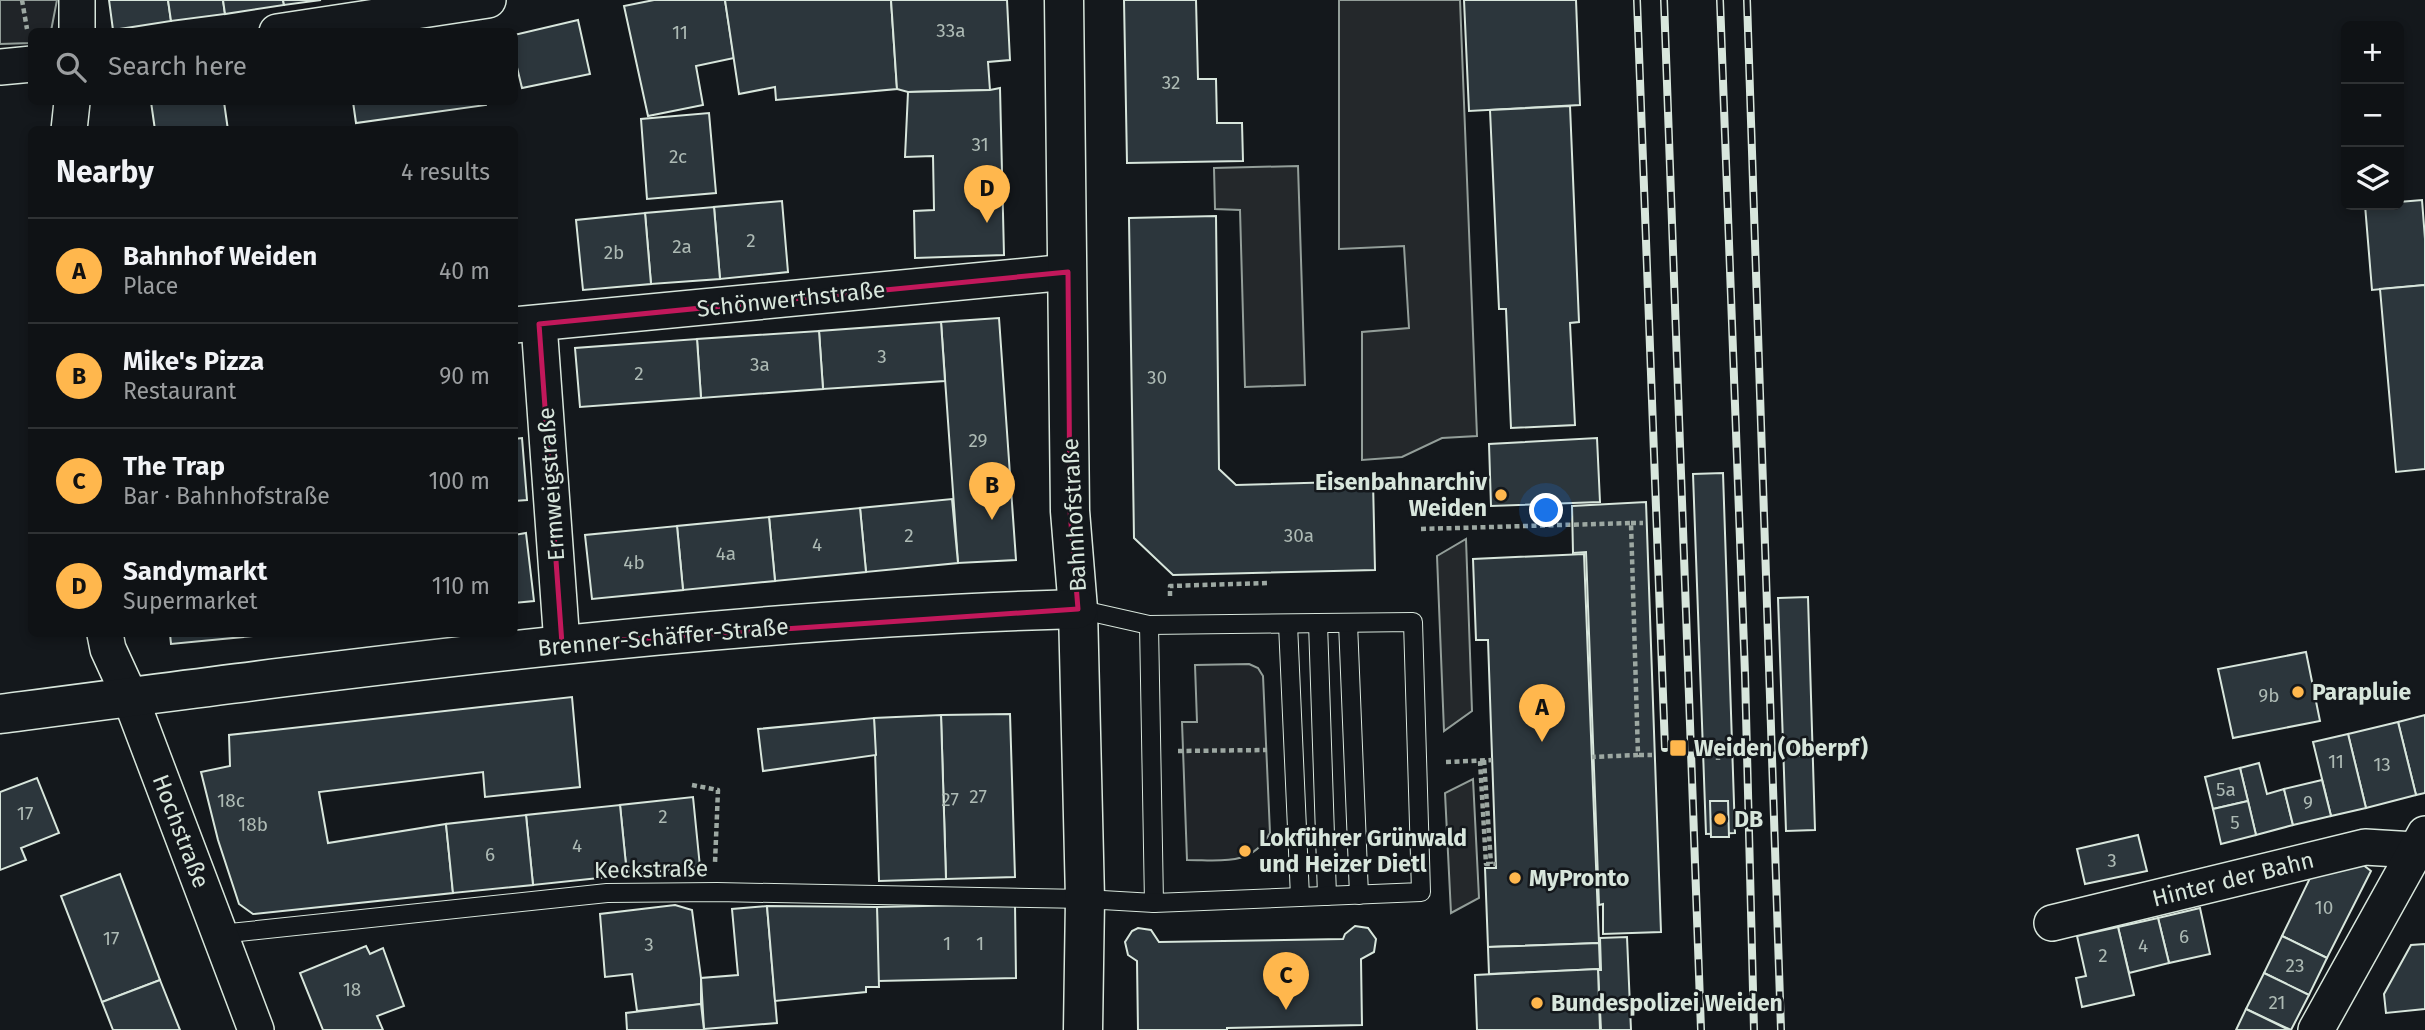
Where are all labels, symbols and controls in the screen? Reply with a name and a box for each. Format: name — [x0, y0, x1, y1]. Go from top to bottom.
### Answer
house number: 33a — [936, 19, 966, 42]
house number: 11 — [672, 21, 688, 44]
map controls — [2341, 21, 2404, 210]
button: + — [2341, 21, 2404, 84]
search box — [28, 28, 518, 105]
icon: search — [52, 48, 90, 86]
text: Search here — [108, 51, 247, 82]
house number: 32 — [1162, 71, 1180, 94]
button: − — [2341, 84, 2404, 147]
house number: 31 — [971, 133, 989, 156]
house number: 2c — [669, 145, 687, 168]
button: layers — [2341, 147, 2404, 210]
text: Nearby — [56, 154, 154, 190]
text: 4 results — [401, 158, 490, 186]
pin: D — [964, 165, 1010, 223]
house number: 2 — [746, 229, 756, 252]
house number: 2a — [672, 235, 692, 258]
text: Bahnhof Weiden — [123, 241, 317, 272]
house number: 2b — [604, 241, 624, 264]
text: A — [72, 257, 86, 285]
text: 40 m — [439, 257, 490, 285]
text: Place — [123, 272, 178, 300]
street label: Schönwerthstraße — [695, 275, 887, 323]
house number: 3 — [877, 345, 887, 368]
text: Mike's Pizza — [123, 346, 264, 377]
house number: 3a — [750, 353, 770, 376]
text: B — [72, 362, 86, 390]
text: 90 m — [439, 362, 490, 390]
house number: 2 — [634, 362, 644, 385]
house number: 30 — [1147, 366, 1167, 389]
text: Restaurant — [123, 377, 236, 405]
street label: Ermweigstraße — [532, 406, 570, 562]
house number: 29 — [968, 429, 988, 452]
street label: Bahnhofstraße — [1056, 437, 1092, 593]
text: The Trap — [123, 451, 225, 482]
pin: B — [969, 462, 1015, 520]
text: C — [72, 467, 86, 495]
text: 100 m — [429, 467, 490, 495]
place label: Eisenbahnarchiv Weiden — [1315, 468, 1487, 522]
text: Bar · Bahnhofstraße — [123, 482, 330, 510]
marker: Eisenbahnarchiv Weiden — [1493, 487, 1509, 503]
your location — [1529, 493, 1563, 527]
house number: 2 — [904, 524, 914, 547]
house number: 30a — [1284, 524, 1314, 547]
house number: 4 — [812, 533, 822, 556]
house number: 4a — [716, 542, 736, 565]
house number: 4b — [623, 551, 645, 574]
text: Sandymarkt — [123, 556, 267, 587]
text: D — [72, 572, 86, 600]
text: 110 m — [432, 572, 490, 600]
text: Supermarket — [123, 587, 258, 615]
street label: Brenner-Schäffer-Straße — [536, 612, 790, 662]
place label: Parapluie — [2312, 678, 2411, 706]
pin: A — [1519, 684, 1565, 742]
house number: 9b — [2258, 684, 2280, 707]
marker: Parapluie — [2290, 684, 2306, 700]
place label: Weiden (Oberpf) — [1694, 734, 1868, 762]
marker: Weiden (Oberpf) — [1668, 738, 1688, 758]
house number: 11 — [2328, 750, 2344, 773]
house number: 13 — [2373, 753, 2391, 776]
street label: Hochstraße — [147, 770, 215, 892]
house number: 5a — [2216, 778, 2236, 801]
house number: 27 — [969, 785, 987, 808]
house number: 27 — [941, 788, 959, 811]
house number: 18c — [217, 789, 245, 812]
house number: 9 — [2303, 791, 2313, 814]
house number: 17 — [17, 802, 33, 825]
house number: 2 — [658, 805, 668, 828]
place label: DB — [1734, 805, 1763, 833]
marker: DB — [1712, 811, 1728, 827]
house number: 5 — [2230, 811, 2240, 834]
house number: 18b — [238, 813, 268, 836]
place label: Lokführer Grünwald und Heizer Dietl — [1259, 824, 1467, 878]
house number: 4 — [572, 834, 582, 857]
house number: 6 — [485, 843, 495, 866]
marker: Lokführer Grünwald und Heizer Dietl — [1237, 843, 1253, 859]
street label: Hinter der Bahn — [2149, 845, 2317, 913]
house number: 3 — [2107, 849, 2117, 872]
street label: Keckstraße — [594, 854, 708, 884]
place label: MyPronto — [1529, 864, 1629, 892]
marker: MyPronto — [1507, 870, 1523, 886]
house number: 10 — [2315, 896, 2333, 919]
house number: 6 — [2179, 925, 2189, 948]
house number: 17 — [103, 927, 119, 950]
house number: 1 — [943, 932, 951, 955]
house number: 1 — [976, 932, 984, 955]
house number: 3 — [644, 933, 654, 956]
house number: 4 — [2138, 934, 2148, 957]
house number: 2 — [2098, 944, 2108, 967]
pin: C — [1263, 952, 1309, 1010]
house number: 23 — [2286, 954, 2304, 977]
house number: 18 — [343, 978, 361, 1001]
place label: Bundespolizei Weiden — [1551, 989, 1783, 1017]
house number: 21 — [2268, 991, 2286, 1014]
marker: Bundespolizei Weiden — [1529, 995, 1545, 1011]

